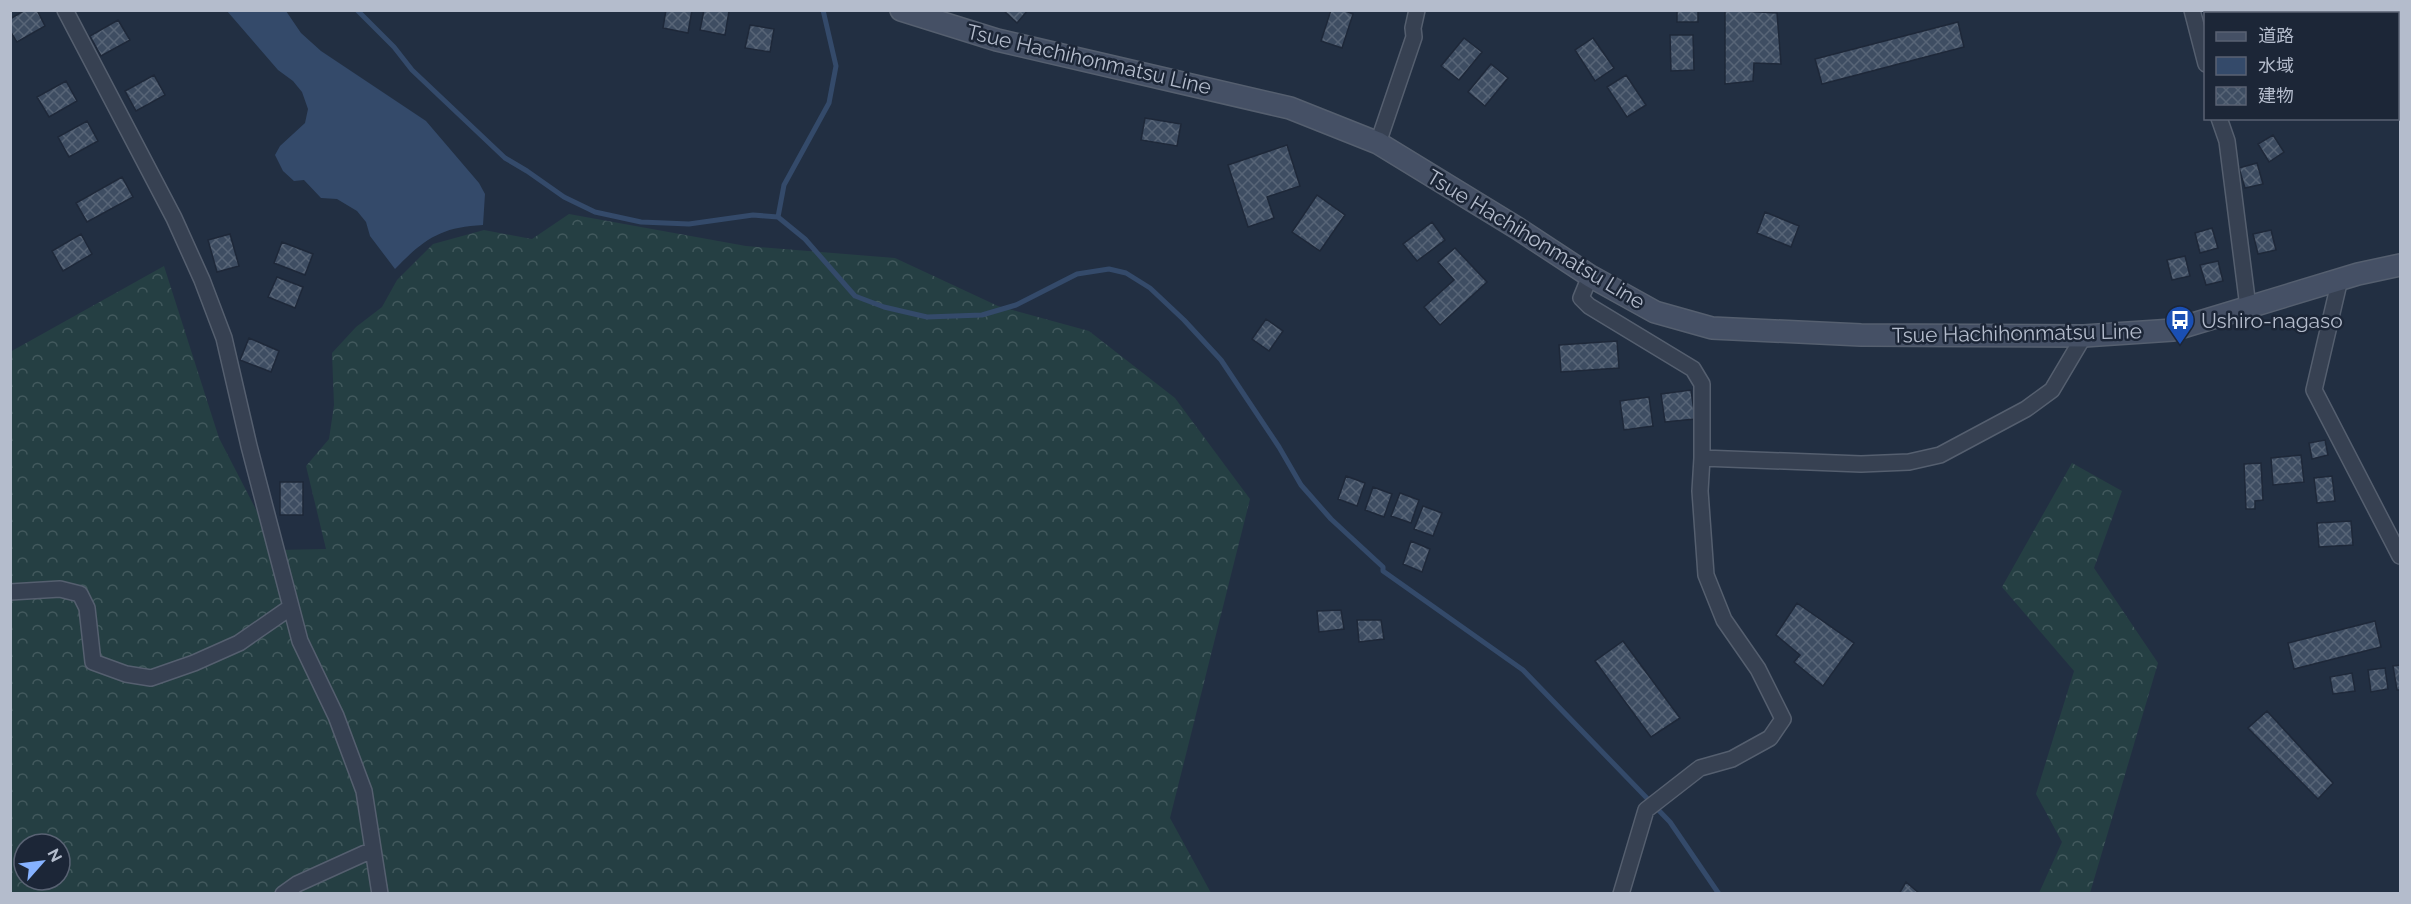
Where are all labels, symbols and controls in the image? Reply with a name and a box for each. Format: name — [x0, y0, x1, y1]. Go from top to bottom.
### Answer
legend — [2204, 12, 2399, 120]
street label: Tsue Hachihonmatsu Line — [964, 19, 1214, 99]
text: 道路 — [2258, 25, 2294, 46]
text: 水域 — [2258, 55, 2294, 76]
text: 建物 — [2258, 85, 2294, 106]
street label: Tsue Hachihonmatsu Line — [1422, 164, 1650, 314]
bus stop icon: Ushiro-nagaso — [2164, 304, 2196, 346]
place label: Ushiro-nagaso — [2201, 308, 2343, 333]
street label: Tsue Hachihonmatsu Line — [1892, 318, 2142, 348]
north arrow — [12, 832, 72, 892]
text: N — [44, 845, 66, 865]

